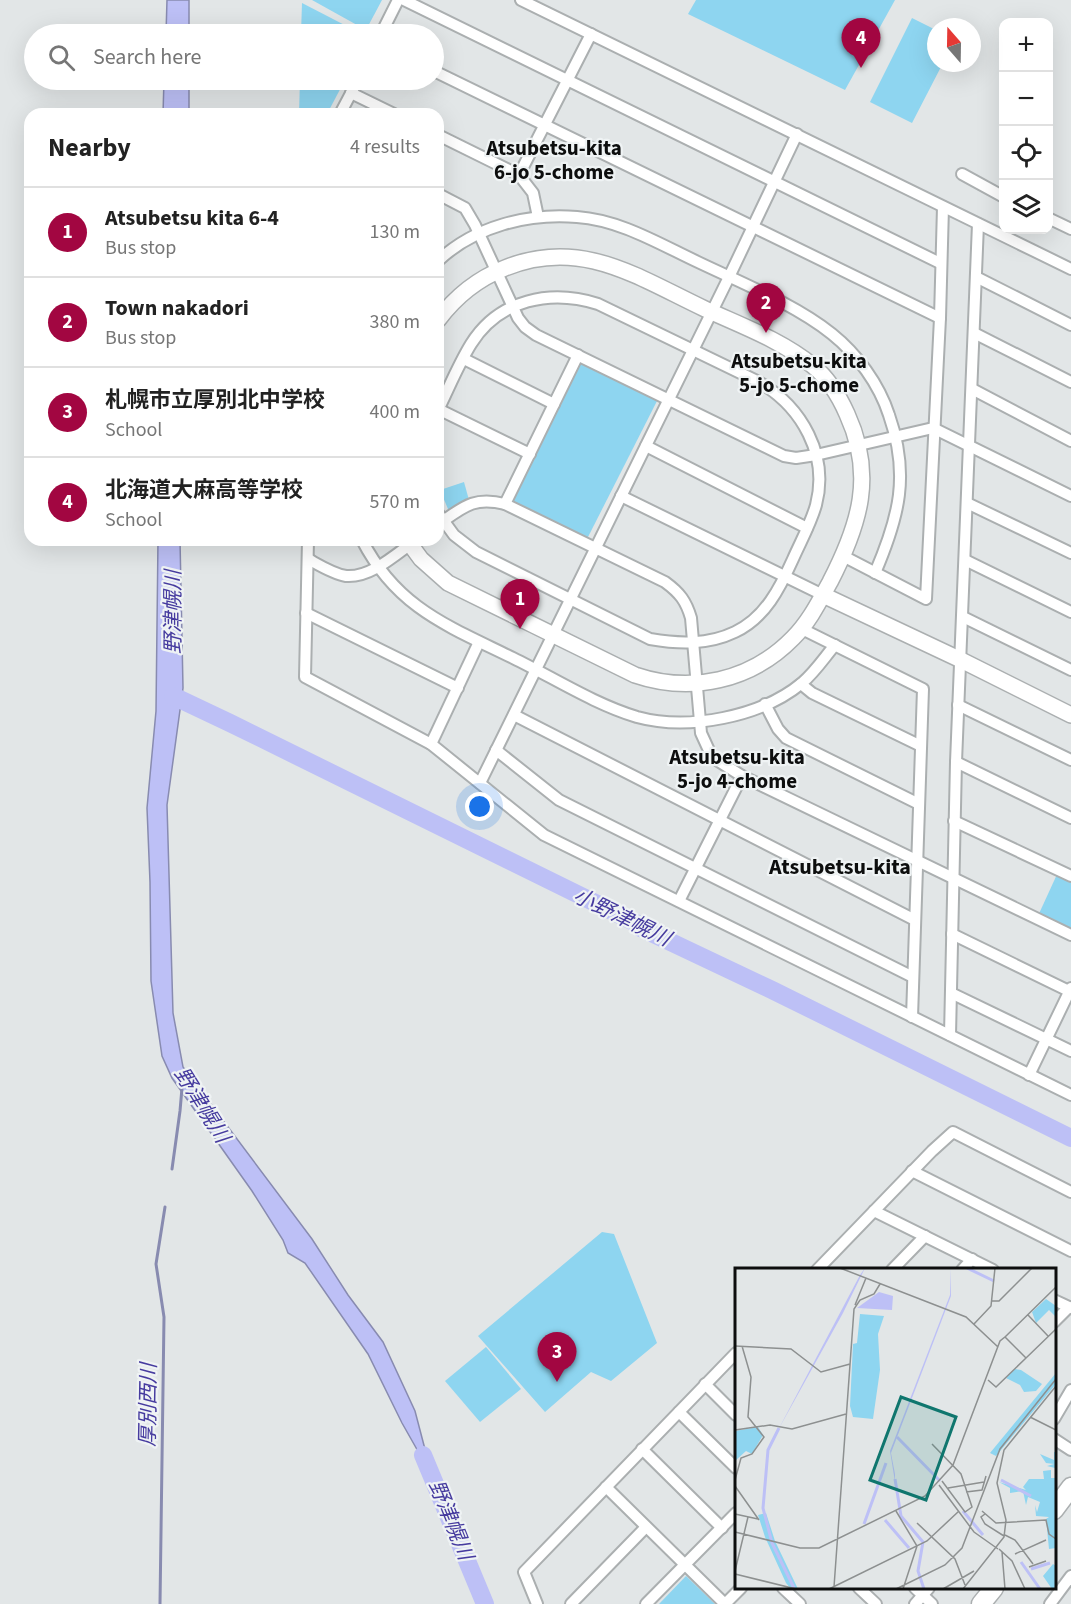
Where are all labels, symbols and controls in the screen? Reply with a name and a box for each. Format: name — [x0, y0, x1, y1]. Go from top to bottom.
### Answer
north arrow — [927, 18, 981, 72]
map controls — [999, 18, 1053, 234]
button: + — [999, 18, 1053, 72]
pin: 4 — [842, 19, 880, 68]
search box — [24, 24, 444, 90]
icon: search — [45, 41, 78, 74]
text: Search here — [93, 41, 201, 73]
button: − — [999, 72, 1053, 126]
button: locate — [999, 126, 1053, 180]
text: Nearby — [48, 129, 131, 166]
text: 4 results — [350, 133, 420, 161]
district label: Atsubetsu-kita 6-jo 5-chome — [485, 133, 622, 187]
button: layers — [999, 180, 1053, 234]
text: Atsubetsu kita 6-4 — [105, 202, 279, 234]
text: 1 — [62, 218, 73, 246]
text: 130 m — [370, 218, 420, 246]
text: Bus stop — [105, 234, 176, 262]
pin: 2 — [746, 284, 786, 333]
text: Town nakadori — [105, 292, 249, 324]
text: 2 — [62, 308, 73, 336]
text: 380 m — [370, 308, 420, 336]
text: Bus stop — [105, 324, 176, 352]
district label: Atsubetsu-kita 5-jo 5-chome — [730, 346, 867, 400]
text: 札幌市立厚別北中学校 — [105, 384, 325, 416]
text: 3 — [62, 398, 73, 426]
text: 400 m — [370, 398, 420, 426]
text: School — [105, 416, 162, 444]
text: 北海道大麻高等学校 — [105, 474, 303, 506]
text: 4 — [62, 488, 73, 516]
text: 570 m — [370, 488, 420, 516]
text: School — [105, 506, 162, 534]
water label: 野津幌川 — [158, 568, 188, 654]
pin: 1 — [500, 580, 540, 629]
district label: Atsubetsu-kita 5-jo 4-chome — [668, 742, 805, 796]
your location — [465, 792, 494, 821]
district label: Atsubetsu-kita — [768, 851, 911, 883]
water label: 小野津幌川 — [568, 881, 678, 954]
water label: 野津幌川 — [167, 1061, 238, 1150]
inset map — [735, 1268, 1056, 1589]
pin: 3 — [538, 1332, 576, 1382]
water label: 厚別西川 — [132, 1361, 164, 1447]
water label: 野津幌川 — [421, 1475, 481, 1566]

